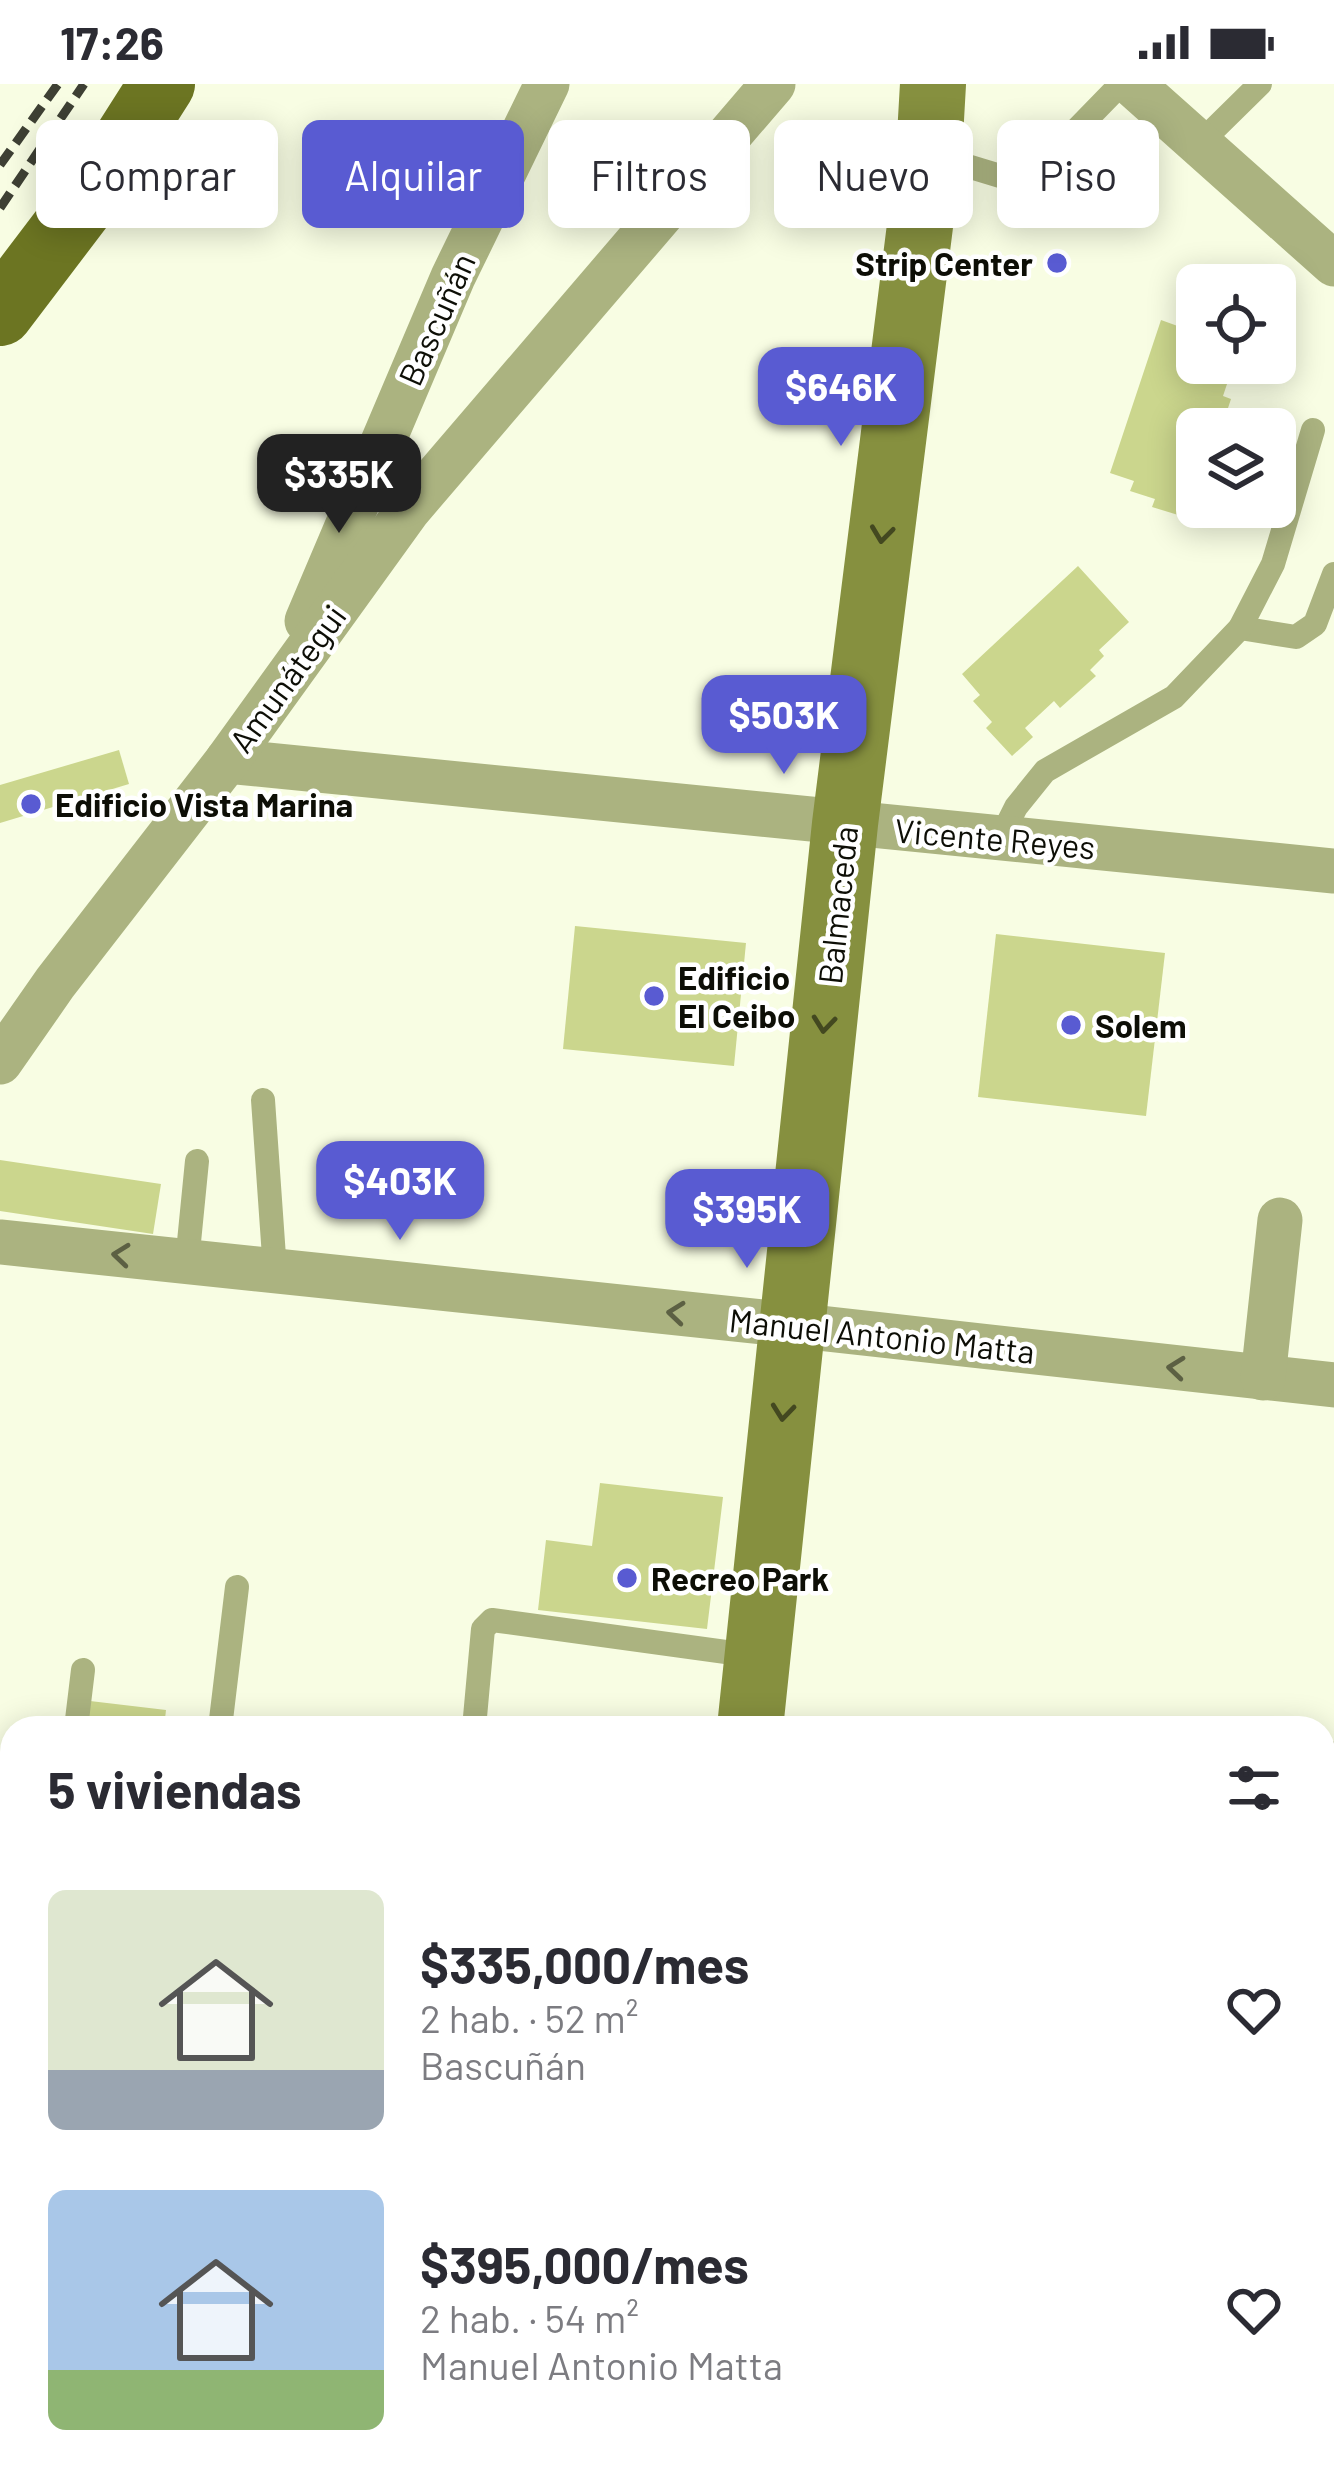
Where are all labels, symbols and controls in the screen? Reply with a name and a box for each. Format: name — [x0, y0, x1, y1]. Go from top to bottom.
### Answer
text: 17:26 — [60, 15, 164, 69]
chip: Comprar — [36, 120, 278, 228]
chip: Alquilar — [302, 120, 524, 228]
chip: Filtros — [548, 120, 750, 228]
chip: Nuevo — [774, 120, 973, 228]
chip: Piso — [997, 120, 1159, 228]
place label: Strip Center — [855, 243, 1033, 283]
street label: Bascuñán — [389, 247, 483, 391]
marker: Strip Center — [1044, 250, 1070, 276]
map controls — [1176, 264, 1296, 528]
button: locate — [1176, 264, 1296, 384]
pin: $646K — [757, 347, 925, 449]
text: $646K — [785, 362, 897, 409]
button: layers — [1176, 408, 1296, 528]
pin: $335K — [255, 434, 423, 536]
text: $335K — [284, 449, 394, 496]
one-way arrow — [869, 524, 895, 544]
street label: Amunátegui — [220, 596, 354, 760]
pin: $503K — [700, 675, 868, 777]
text: $503K — [728, 690, 840, 737]
place label: Edificio Vista Marina — [55, 784, 353, 824]
marker: Edificio Vista Marina — [18, 791, 44, 817]
street label: Vicente Reyes — [893, 809, 1097, 867]
street label: Balmaceda — [809, 824, 865, 986]
place label: Edificio El Ceibo — [678, 957, 795, 1035]
marker: Edificio El Ceibo — [641, 983, 667, 1009]
place label: Solem — [1095, 1005, 1187, 1045]
marker: Solem — [1058, 1012, 1084, 1038]
one-way arrow — [812, 1015, 837, 1034]
pin: $403K — [316, 1141, 484, 1243]
text: $403K — [343, 1156, 457, 1203]
pin: $395K — [663, 1169, 831, 1271]
text: $395K — [692, 1184, 802, 1231]
one-way arrow — [111, 1243, 130, 1268]
street label: Manuel Antonio Matta — [727, 1299, 1037, 1371]
one-way arrow — [666, 1301, 685, 1326]
one-way arrow — [1166, 1356, 1185, 1381]
one-way arrow — [771, 1403, 796, 1422]
place label: Recreo Park — [651, 1558, 829, 1598]
marker: Recreo Park — [614, 1565, 640, 1591]
icon: filters — [1221, 1755, 1287, 1821]
text: 5 viviendas — [48, 1758, 302, 1819]
text: $335,000/mes — [420, 1933, 749, 1994]
icon: home — [144, 1938, 288, 2082]
icon: heart — [1221, 1977, 1287, 2043]
text: 2 hab. · 52 m² — [420, 1994, 638, 2041]
text: Bascuñán — [420, 2041, 586, 2088]
text: $395,000/mes — [420, 2233, 749, 2294]
icon: home — [144, 2238, 288, 2382]
icon: heart — [1221, 2277, 1287, 2343]
text: 2 hab. · 54 m² — [420, 2294, 639, 2341]
text: Manuel Antonio Matta — [420, 2341, 783, 2388]

